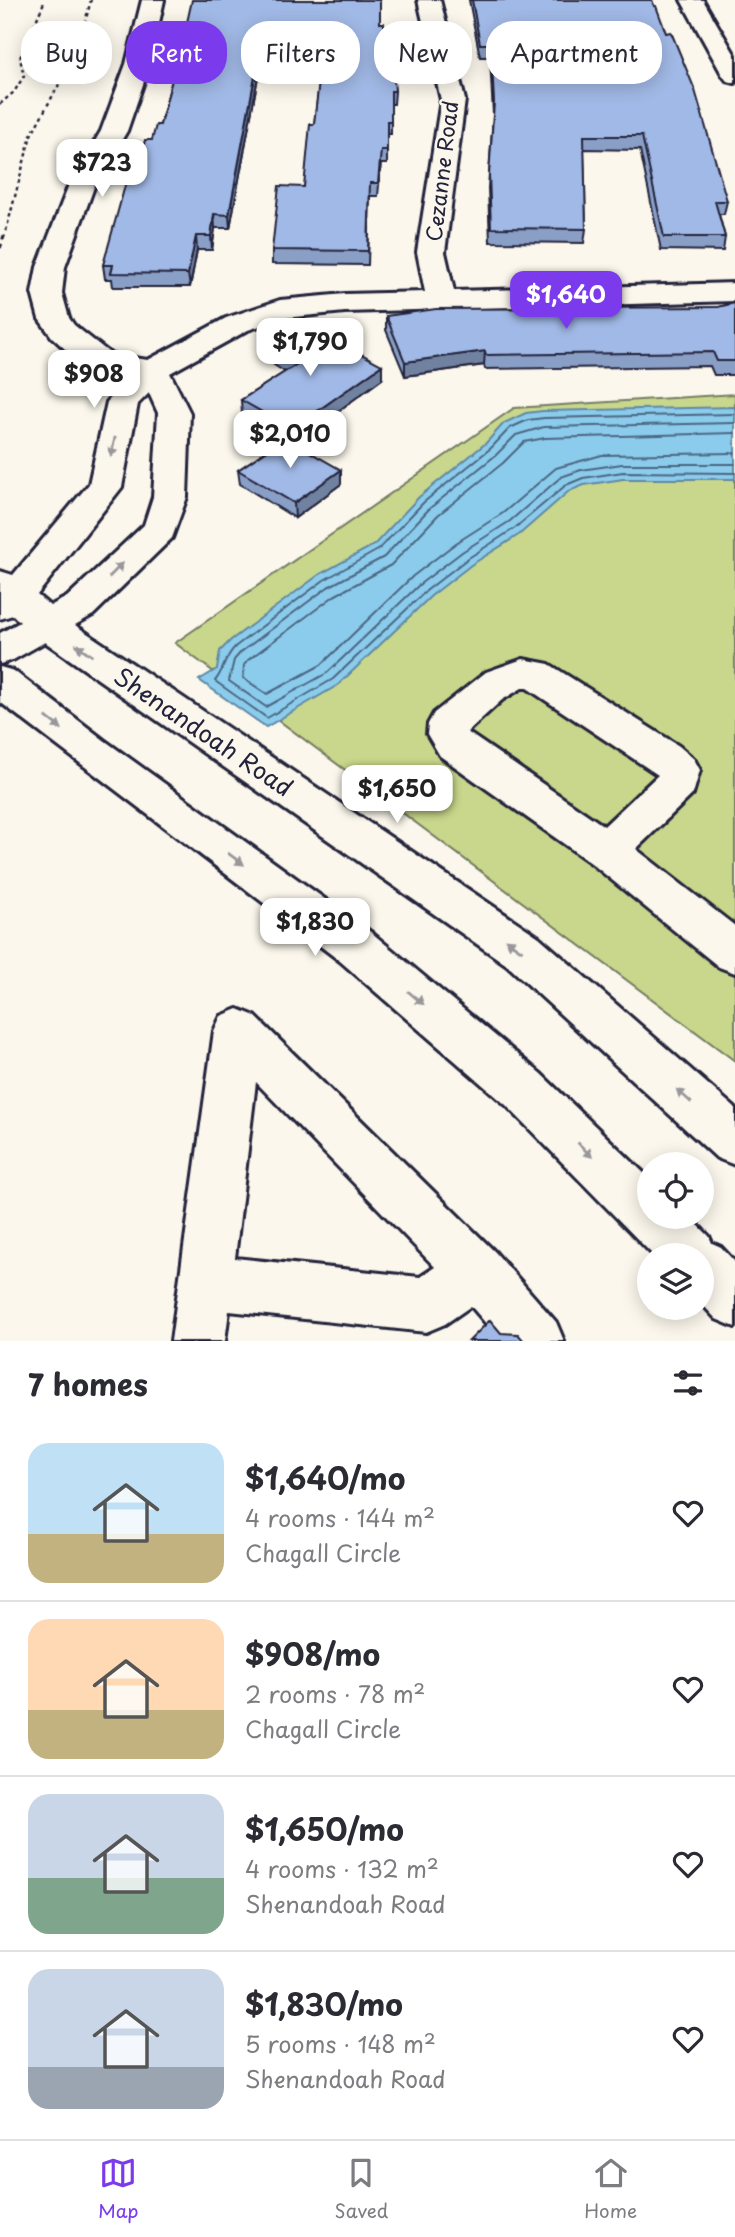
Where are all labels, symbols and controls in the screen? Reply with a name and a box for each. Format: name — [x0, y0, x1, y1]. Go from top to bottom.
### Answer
chip: Buy — [21, 21, 112, 84]
chip: Rent — [126, 21, 227, 84]
chip: Filters — [241, 21, 360, 84]
chip: New — [374, 21, 472, 84]
chip: Apartment — [486, 21, 662, 84]
street label: Cezanne Road — [417, 99, 465, 243]
pin: $723 — [61, 140, 143, 199]
text: $723 — [72, 144, 132, 179]
pin: $1,640 — [509, 272, 623, 331]
text: $1,640 — [526, 276, 606, 311]
pin: $1,790 — [253, 318, 367, 378]
text: $1,790 — [272, 323, 348, 358]
pin: $908 — [53, 350, 135, 410]
text: $908 — [64, 355, 124, 390]
pin: $2,010 — [233, 410, 347, 470]
text: $2,010 — [249, 415, 331, 450]
one-way arrow — [108, 436, 119, 458]
one-way arrow — [107, 563, 124, 579]
one-way arrow — [75, 643, 93, 657]
street label: Shenandoah Road — [107, 658, 301, 804]
one-way arrow — [44, 715, 62, 730]
pin: $1,650 — [340, 766, 454, 825]
text: $1,650 — [358, 770, 436, 805]
one-way arrow — [227, 851, 245, 866]
pin: $1,830 — [258, 898, 372, 958]
text: $1,830 — [276, 903, 354, 938]
one-way arrow — [505, 938, 523, 952]
one-way arrow — [407, 990, 425, 1006]
one-way arrow — [676, 1088, 693, 1104]
one-way arrow — [576, 1142, 593, 1158]
map controls — [637, 1152, 714, 1320]
button: locate — [637, 1152, 714, 1229]
button: layers — [637, 1243, 714, 1320]
text: 7 homes — [28, 1361, 148, 1406]
icon: filters — [669, 1364, 707, 1402]
text: $1,640/mo — [245, 1455, 405, 1500]
icon: home — [84, 1471, 168, 1555]
icon: heart — [669, 1494, 707, 1532]
text: 4 rooms · 144 m² — [245, 1500, 435, 1535]
text: Chagall Circle — [245, 1535, 401, 1570]
text: $908/mo — [245, 1631, 380, 1676]
icon: home — [84, 1647, 168, 1731]
icon: heart — [669, 1670, 707, 1708]
text: 2 rooms · 78 m² — [245, 1676, 425, 1711]
text: Chagall Circle — [245, 1711, 401, 1746]
text: $1,650/mo — [245, 1806, 404, 1851]
icon: home — [84, 1822, 168, 1906]
icon: heart — [669, 1845, 707, 1883]
text: 4 rooms · 132 m² — [245, 1851, 439, 1886]
text: Shenandoah Road — [245, 1886, 446, 1921]
text: $1,830/mo — [245, 1981, 403, 2026]
icon: home — [84, 1997, 168, 2081]
icon: heart — [669, 2020, 707, 2058]
text: 5 rooms · 148 m² — [245, 2026, 436, 2061]
text: Shenandoah Road — [245, 2061, 446, 2096]
tab: Map — [98, 2154, 139, 2224]
tab: Saved — [334, 2154, 388, 2224]
tab: Home — [584, 2154, 637, 2224]

